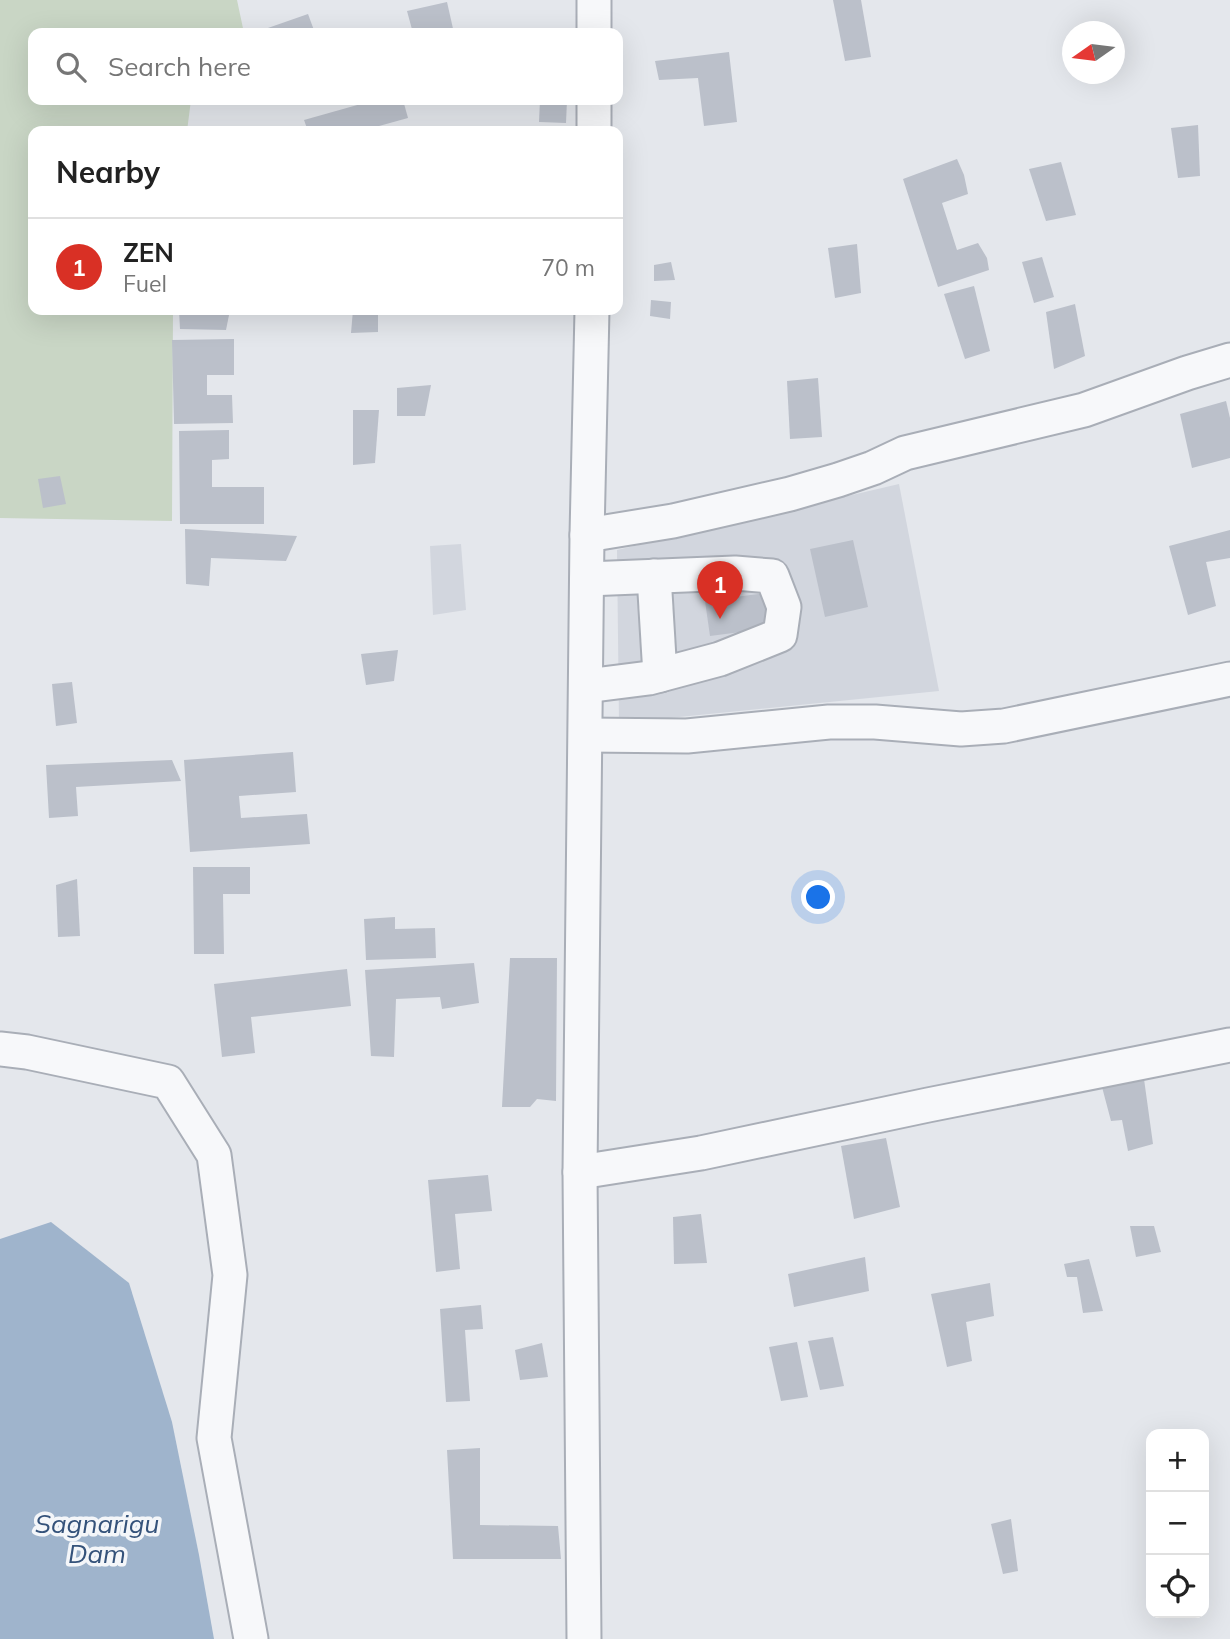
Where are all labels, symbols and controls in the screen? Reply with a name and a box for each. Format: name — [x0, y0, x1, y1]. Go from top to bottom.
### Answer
north arrow — [1062, 21, 1125, 84]
search box — [28, 28, 623, 105]
icon: search — [52, 48, 90, 86]
text: Search here — [108, 50, 251, 83]
text: Nearby — [56, 153, 160, 191]
text: ZEN — [123, 236, 174, 269]
text: 1 — [72, 253, 86, 282]
text: 70 m — [541, 253, 595, 282]
text: Fuel — [123, 269, 167, 298]
pin: 1 — [697, 561, 743, 619]
your location — [801, 880, 835, 914]
map controls — [1146, 1429, 1209, 1618]
button: + — [1146, 1429, 1209, 1492]
button: − — [1146, 1492, 1209, 1555]
water label: Sagnarigu Dam — [35, 1507, 159, 1570]
button: locate — [1146, 1555, 1209, 1618]

